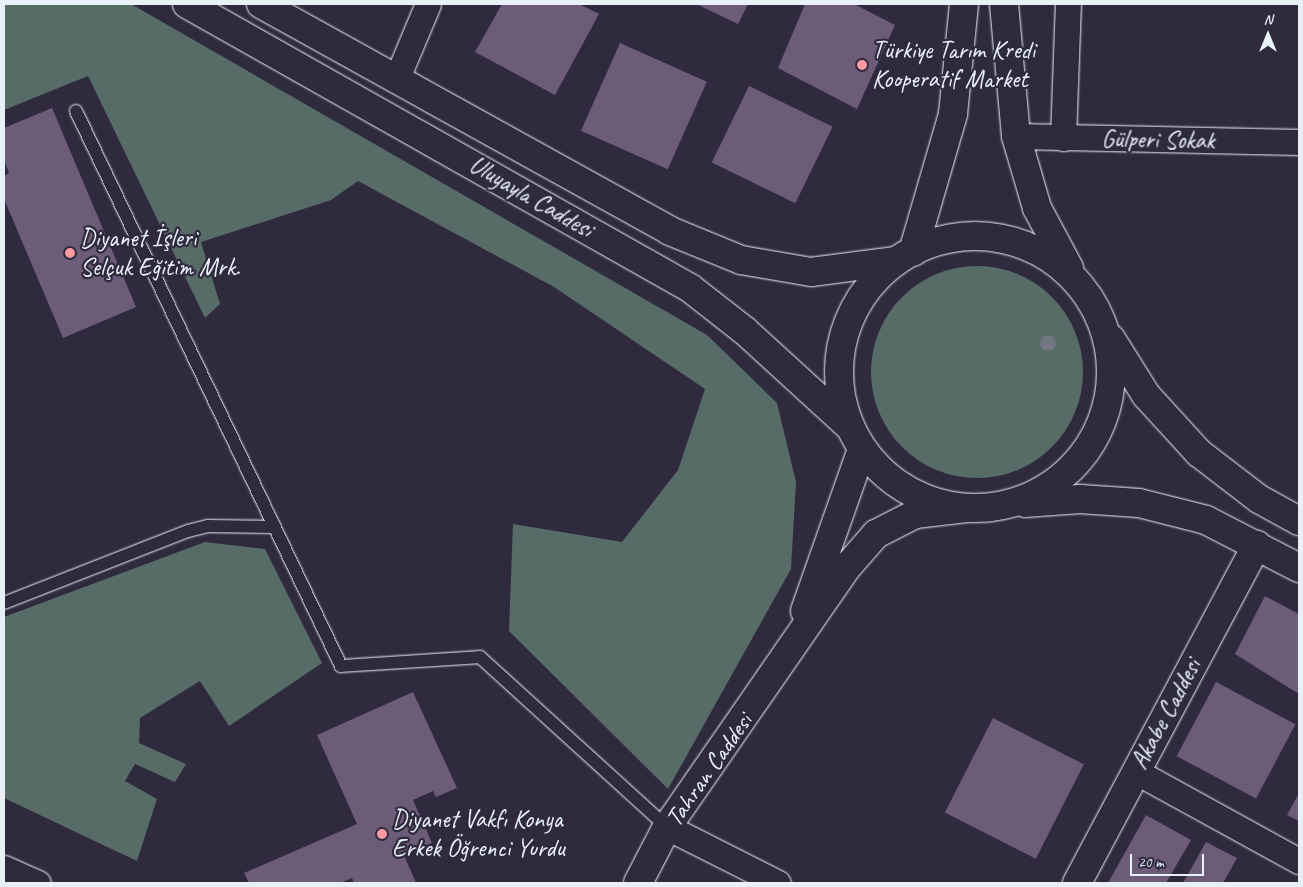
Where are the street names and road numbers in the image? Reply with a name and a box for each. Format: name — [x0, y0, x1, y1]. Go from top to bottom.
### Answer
street label: Gülperi Sokak — [1102, 124, 1214, 156]
street label: Uluyayla Caddesi — [464, 150, 598, 244]
street label: Akabe Caddesi — [1124, 653, 1208, 775]
street label: Tahran Caddesi — [659, 707, 759, 833]

